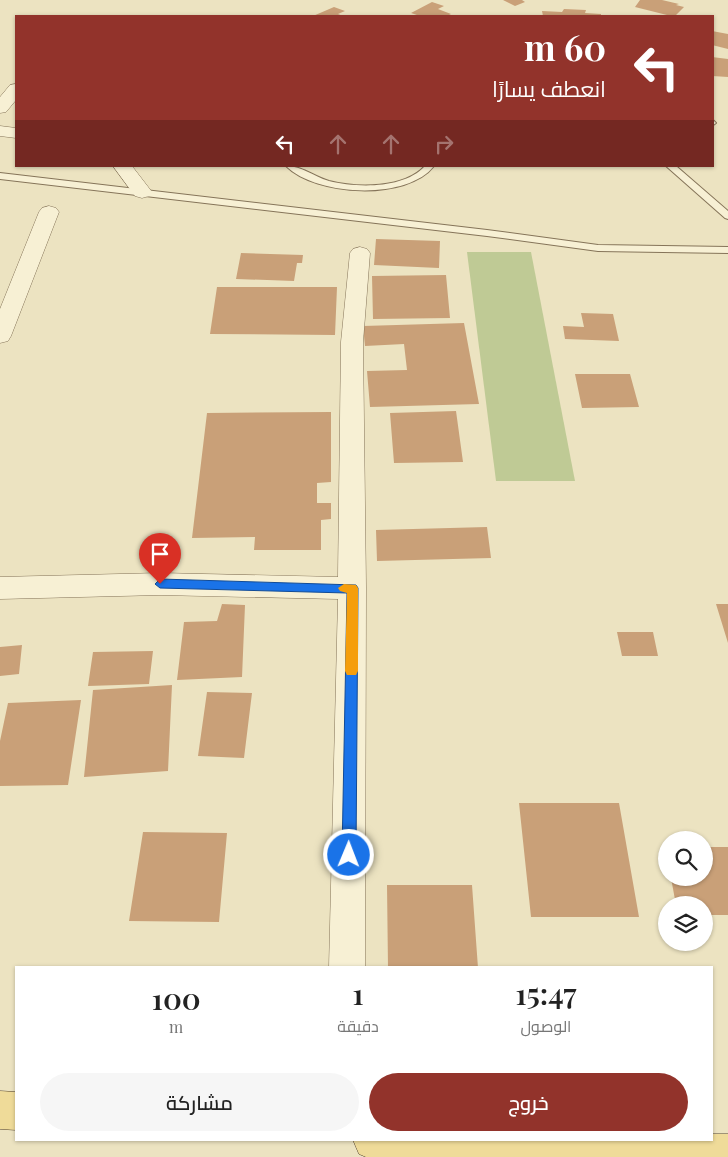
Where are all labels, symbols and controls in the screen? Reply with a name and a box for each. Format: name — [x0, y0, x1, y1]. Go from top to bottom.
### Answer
text: 60 m — [524, 23, 606, 70]
icon: left — [624, 35, 689, 100]
text: انعطف يسارًا — [492, 73, 606, 103]
icon: left — [271, 130, 299, 158]
icon: ahead — [324, 130, 352, 158]
icon: ahead — [377, 130, 405, 158]
icon: right — [430, 130, 458, 158]
pin — [139, 533, 181, 584]
icon: arrive — [146, 540, 174, 568]
position arrow — [322, 828, 374, 880]
map controls — [658, 831, 713, 951]
button: search — [658, 831, 713, 886]
button: layers — [658, 896, 713, 951]
text: 1 — [352, 973, 364, 1013]
text: 15:47 — [515, 973, 576, 1013]
text: 100 — [152, 978, 201, 1018]
text: دقيقة — [337, 1015, 379, 1036]
text: الوصول — [520, 1015, 571, 1036]
text: m — [169, 1016, 183, 1037]
button: مشاركة — [40, 1073, 359, 1131]
button: خروج — [369, 1073, 688, 1131]

